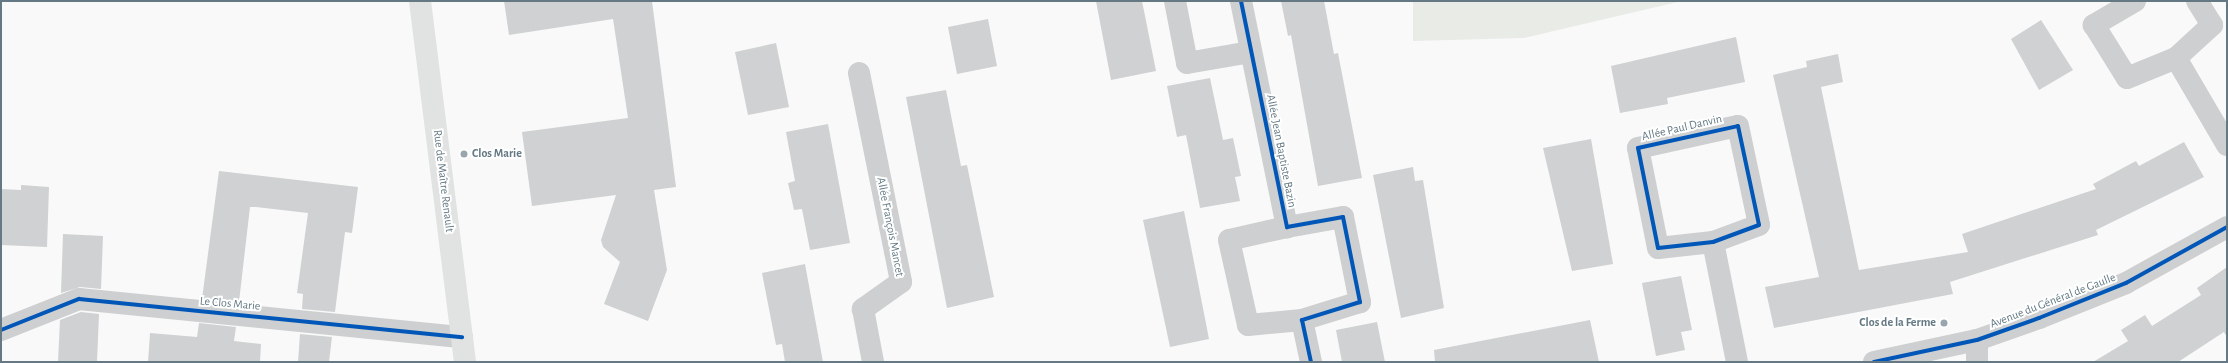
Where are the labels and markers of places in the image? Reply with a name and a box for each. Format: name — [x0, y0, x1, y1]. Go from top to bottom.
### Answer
place label: Clos Marie — [472, 147, 522, 161]
marker: Clos Marie — [459, 149, 469, 159]
place label: Clos de la Ferme — [1859, 316, 1936, 330]
marker: Clos de la Ferme — [1939, 318, 1949, 328]

